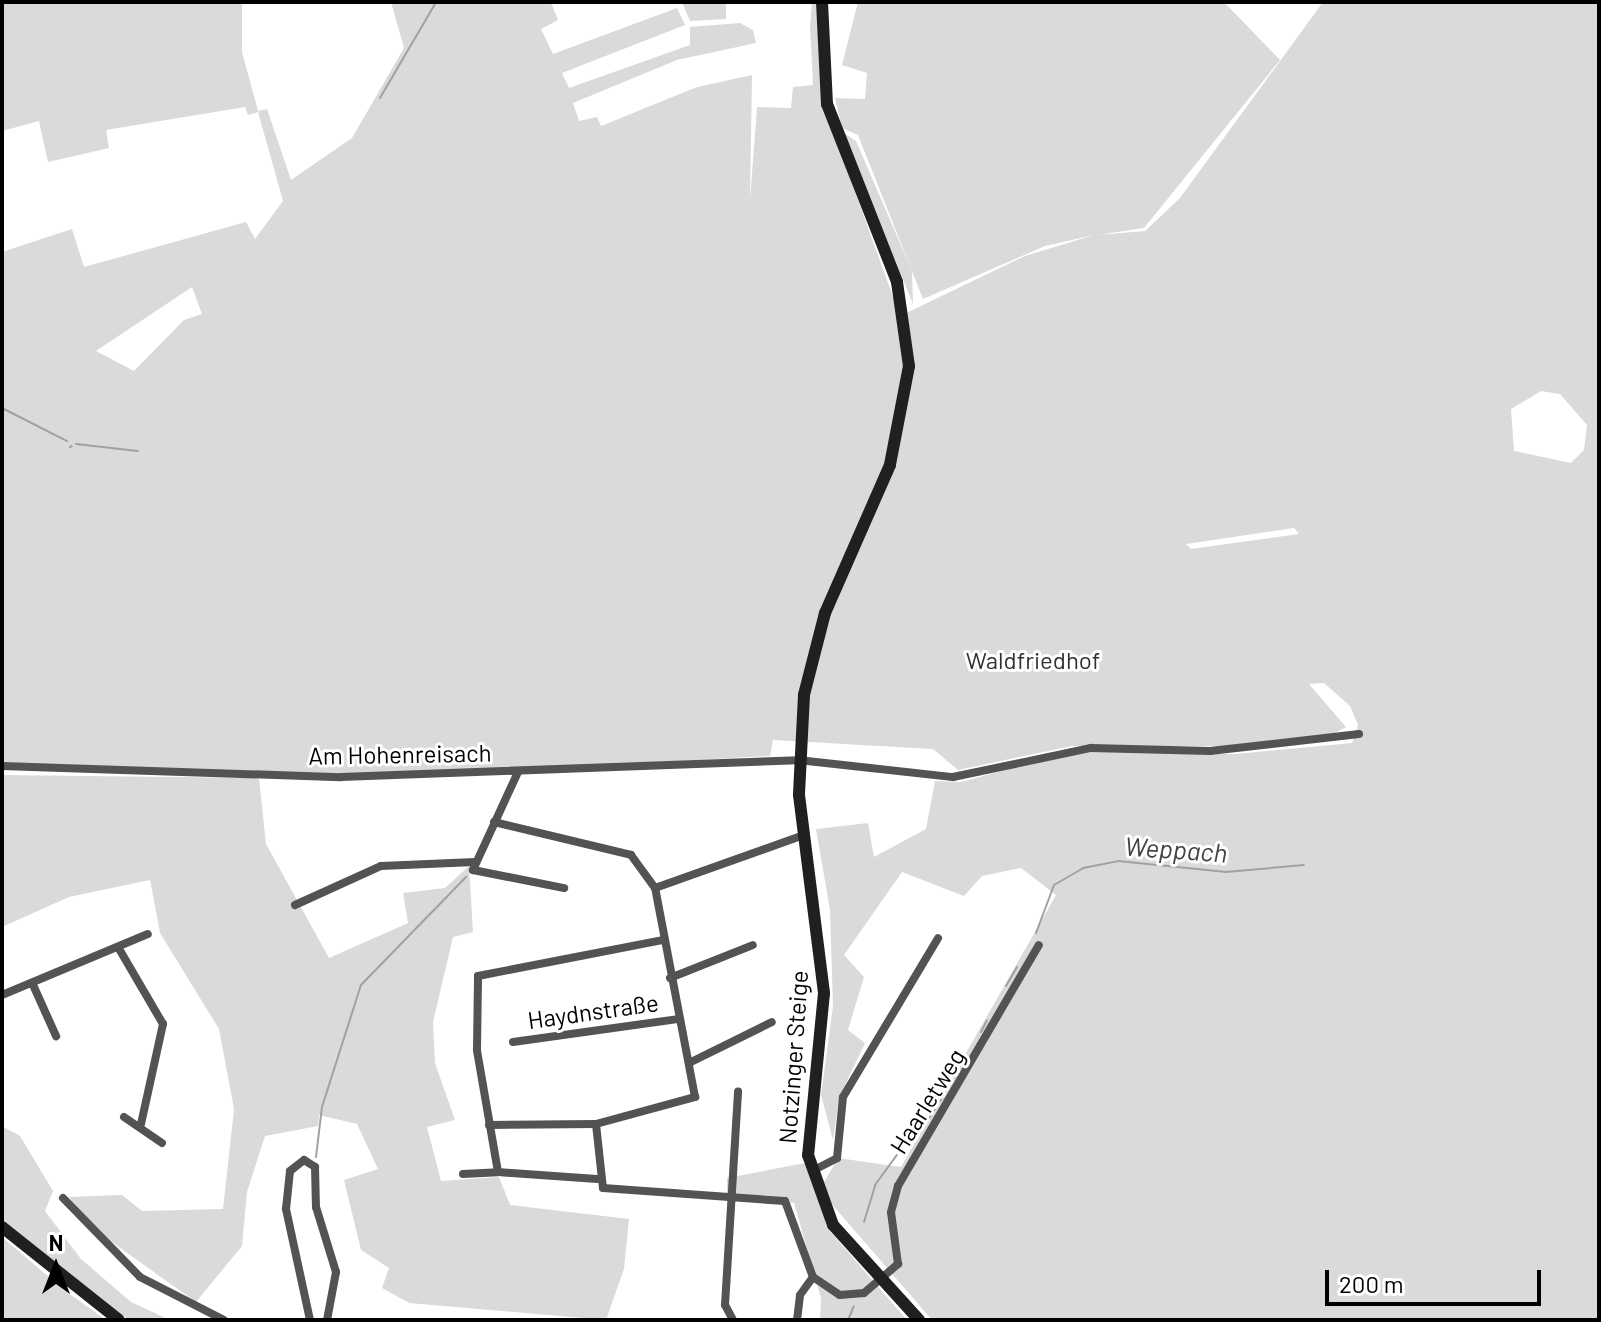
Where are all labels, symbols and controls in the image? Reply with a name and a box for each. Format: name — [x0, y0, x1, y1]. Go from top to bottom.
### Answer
park label: Waldfriedhof — [966, 646, 1100, 674]
street label: Am Hohenreisach — [308, 738, 492, 770]
water label: Weppach — [1124, 830, 1228, 868]
street label: Notzinger Steige — [773, 969, 813, 1145]
street label: Haydnstraße — [526, 988, 660, 1034]
street label: Haarletweg — [883, 1043, 971, 1159]
north arrow — [16, 1226, 96, 1306]
text: N — [49, 1229, 63, 1255]
scale bar — [1329, 1254, 1545, 1304]
text: 200 m — [1339, 1269, 1404, 1298]

